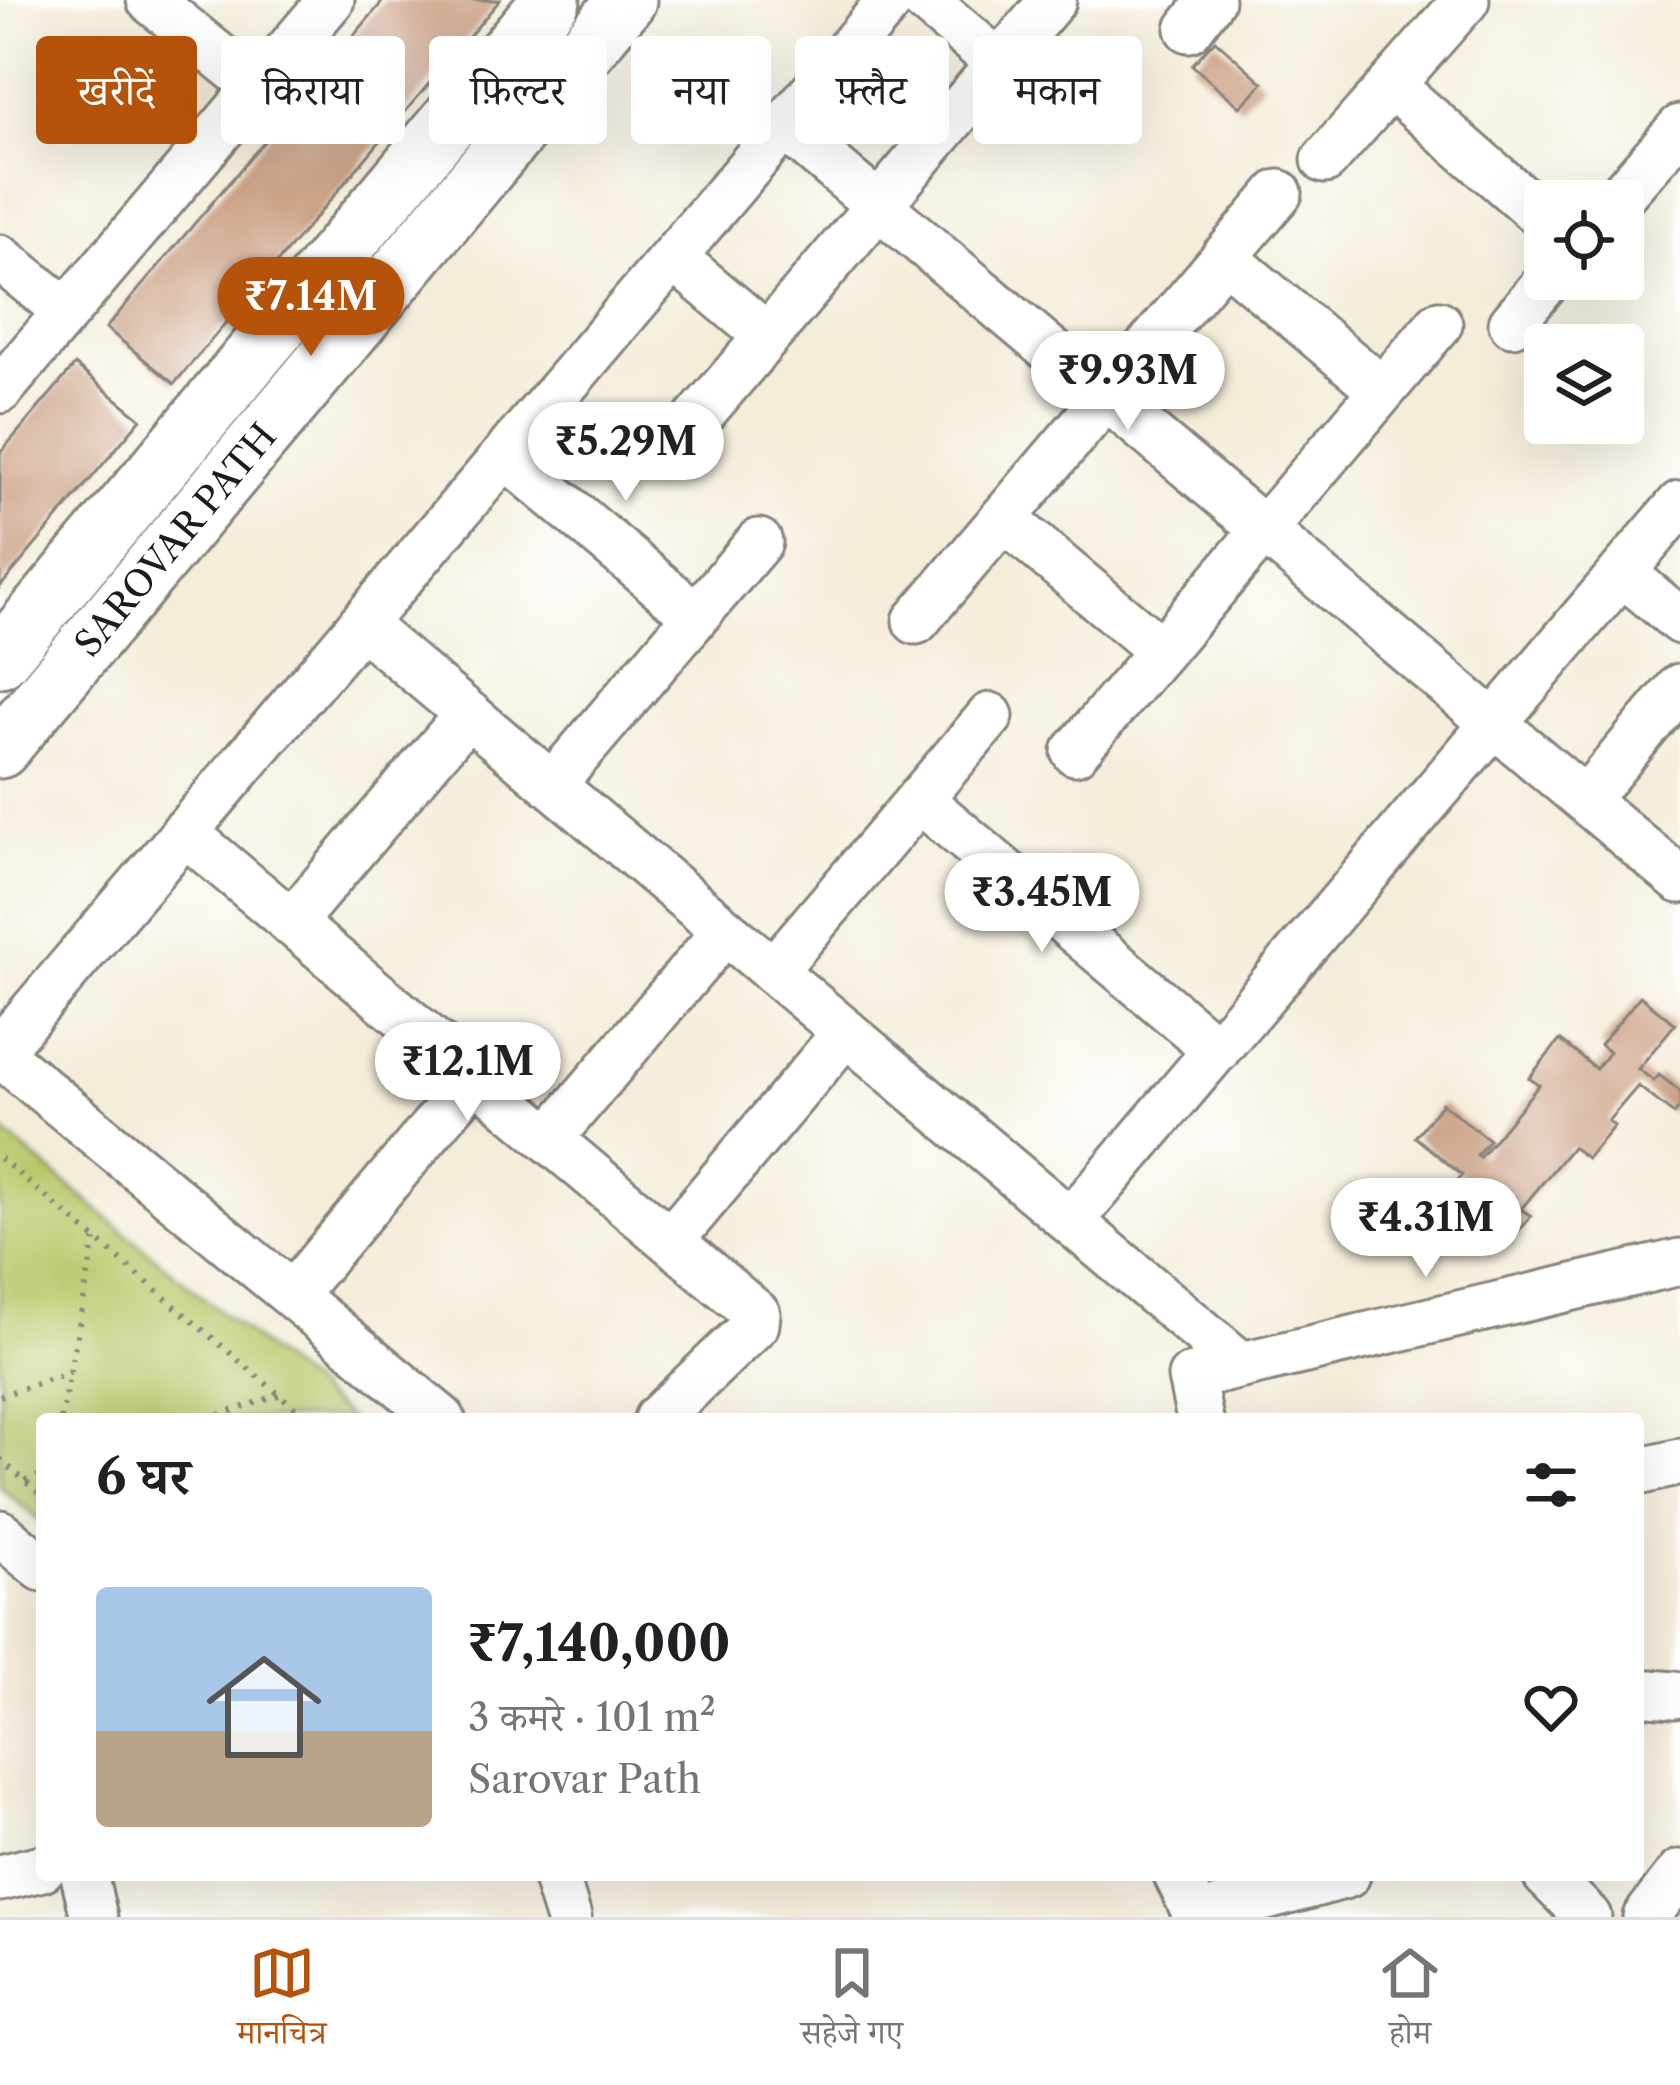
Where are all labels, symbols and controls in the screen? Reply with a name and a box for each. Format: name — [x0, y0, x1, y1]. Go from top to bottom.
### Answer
chip: खरीदें — [36, 36, 197, 144]
chip: किराया — [221, 36, 405, 144]
chip: फ़िल्टर — [429, 36, 607, 144]
chip: नया — [631, 36, 771, 144]
chip: फ़्लैट — [795, 36, 949, 144]
chip: मकान — [973, 36, 1142, 144]
map controls — [1524, 180, 1644, 444]
button: locate — [1524, 180, 1644, 300]
pin: ₹7.14M — [213, 257, 409, 359]
text: ₹7.14M — [244, 272, 378, 320]
button: layers — [1524, 324, 1644, 444]
pin: ₹9.93M — [1030, 331, 1226, 433]
text: ₹9.93M — [1058, 346, 1198, 394]
pin: ₹5.29M — [528, 402, 724, 504]
street label: SAROVAR PATH — [65, 414, 285, 665]
text: ₹5.29M — [555, 417, 697, 465]
pin: ₹3.45M — [944, 853, 1140, 955]
text: ₹3.45M — [972, 868, 1112, 916]
pin: ₹12.1M — [370, 1022, 566, 1124]
text: ₹12.1M — [402, 1037, 534, 1085]
pin: ₹4.31M — [1328, 1178, 1524, 1280]
text: ₹4.31M — [1358, 1193, 1494, 1241]
text: 6 घर — [96, 1445, 190, 1507]
icon: filters — [1518, 1452, 1584, 1518]
text: ₹7,140,000 — [468, 1612, 731, 1674]
icon: home — [192, 1635, 336, 1779]
icon: heart — [1518, 1674, 1584, 1740]
text: 3 कमरे · 101 m² — [468, 1693, 716, 1741]
text: Sarovar Path — [468, 1755, 701, 1803]
tab: मानचित्र — [237, 1940, 326, 2065]
tab: सहेजे गए — [800, 1940, 903, 2065]
tab: होम — [1377, 1940, 1443, 2065]

